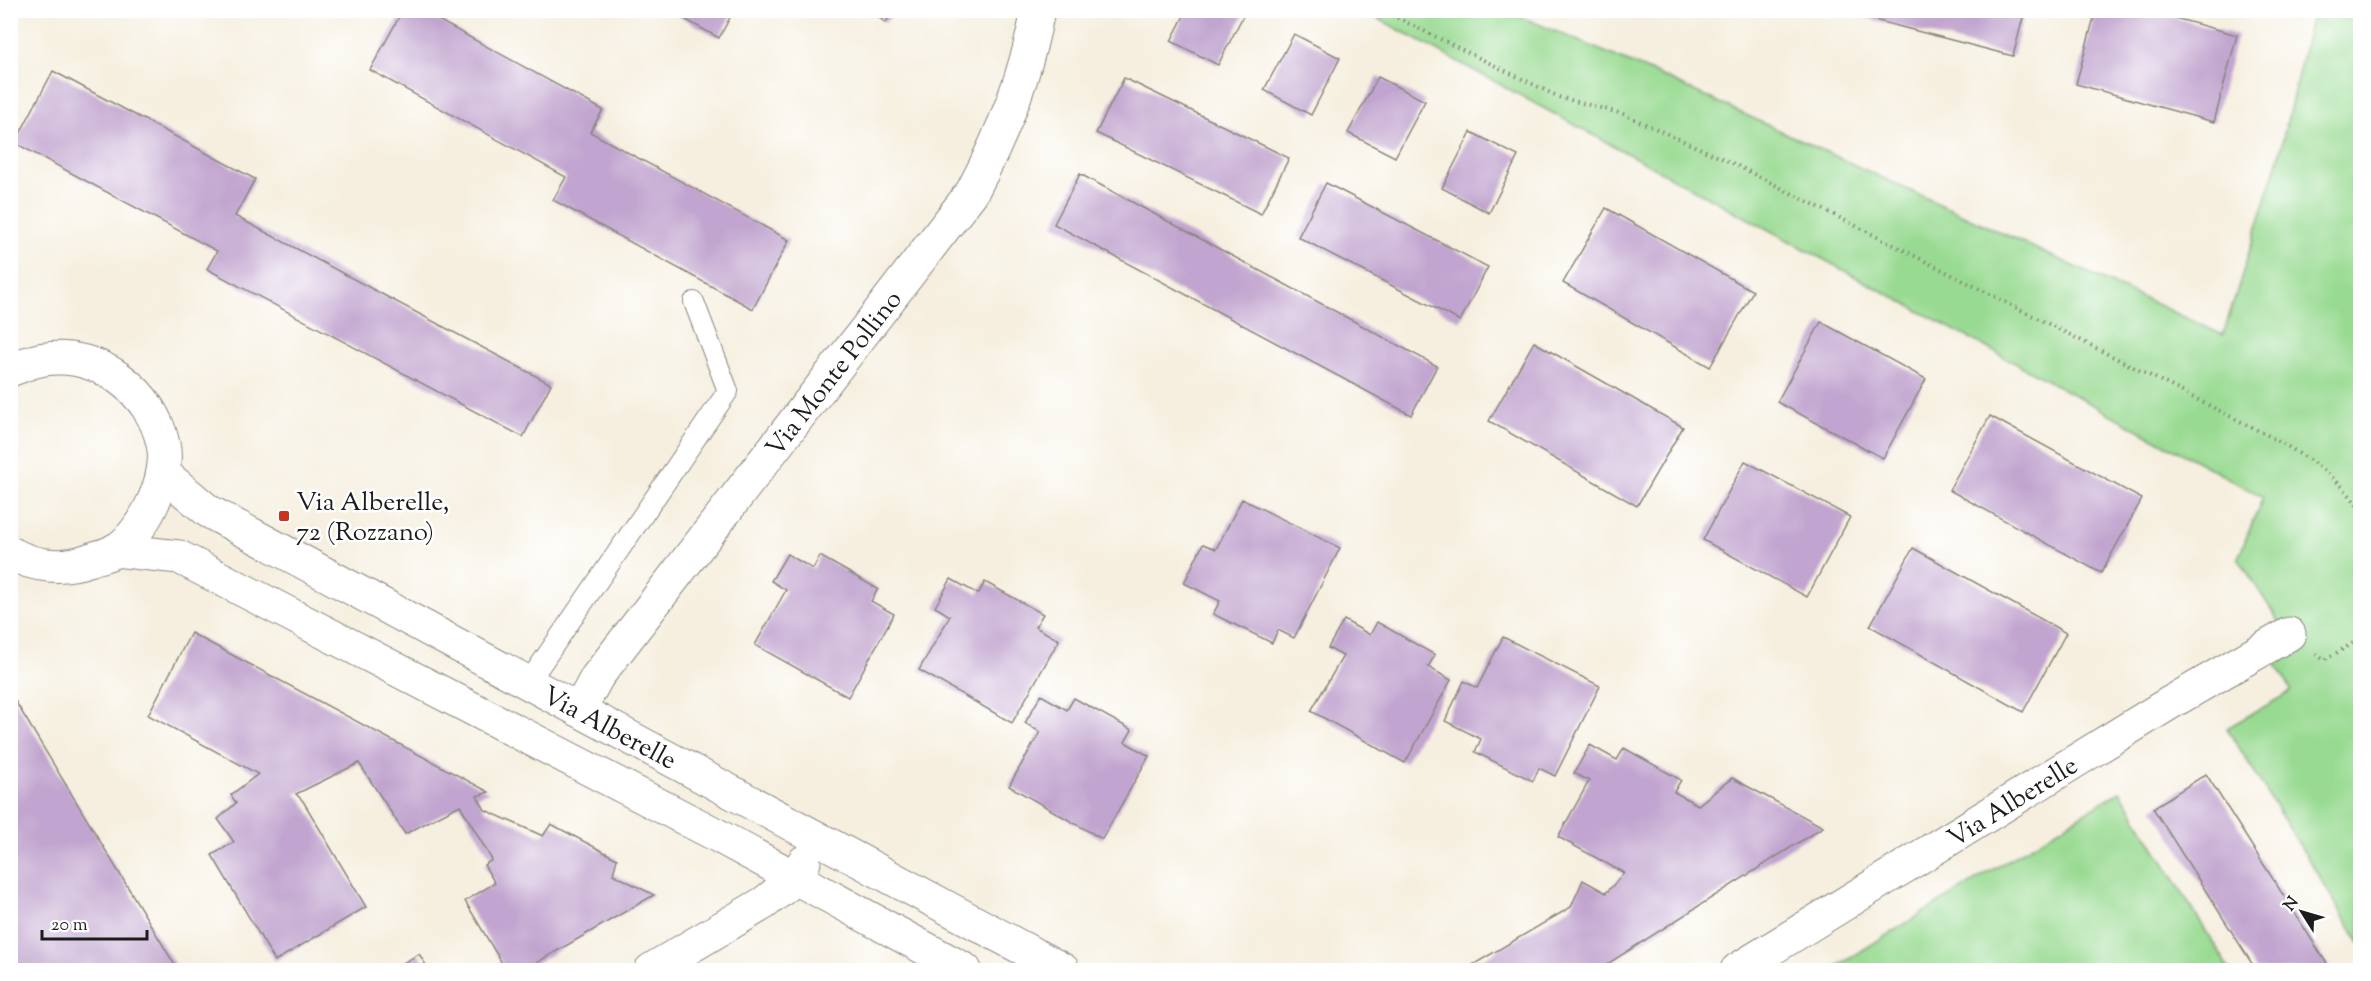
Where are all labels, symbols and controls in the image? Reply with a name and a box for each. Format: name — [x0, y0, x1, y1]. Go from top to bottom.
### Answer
street label: Via Monte Pollino — [758, 283, 912, 466]
place label: Via Alberelle, 72 (Rozzano) — [296, 485, 449, 552]
marker: Via Alberelle, 72 (Rozzano) — [277, 509, 291, 523]
street label: Via Alberelle — [535, 678, 683, 780]
street label: Via Alberelle — [1941, 748, 2086, 858]
north arrow — [2272, 882, 2332, 942]
text: N — [2279, 892, 2305, 917]
scale bar — [42, 903, 147, 941]
text: 20 m — [51, 913, 88, 939]

